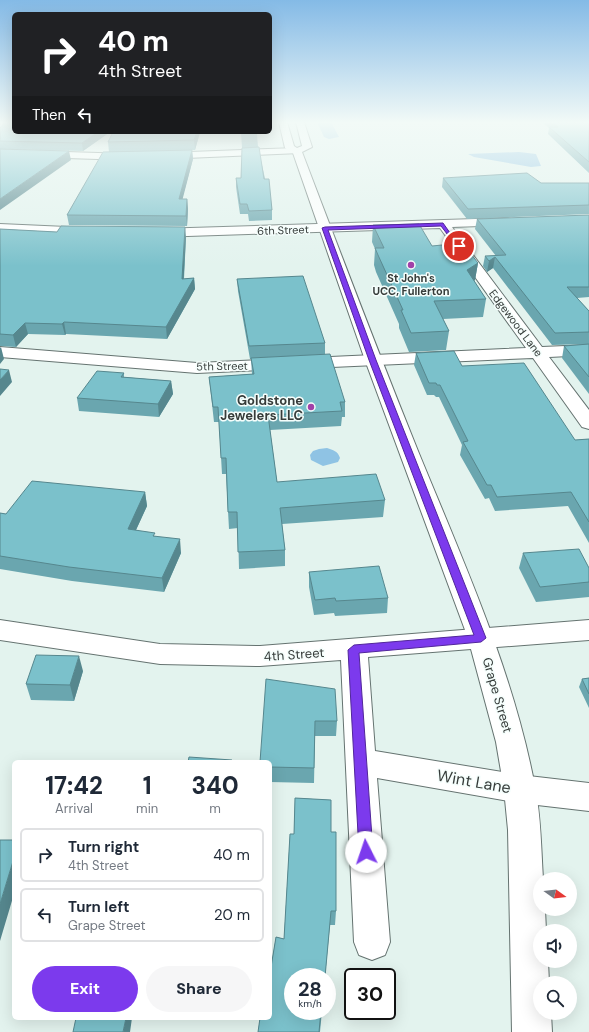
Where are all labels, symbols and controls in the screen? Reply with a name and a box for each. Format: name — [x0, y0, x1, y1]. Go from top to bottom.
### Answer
text: 40 m — [98, 23, 169, 60]
icon: right — [32, 28, 84, 80]
text: 4th Street — [98, 59, 182, 83]
icon: left — [74, 104, 96, 126]
text: Then — [32, 105, 66, 125]
street label: 6th Street — [257, 222, 309, 238]
pin — [442, 229, 476, 263]
icon: arrive — [448, 235, 470, 257]
marker: St John's UCC, Fullerton — [406, 260, 416, 270]
place label: St John's UCC, Fullerton — [372, 271, 450, 298]
street label: Edgewood Lane — [486, 287, 546, 359]
street label: 5th Street — [196, 359, 248, 373]
place label: Goldstone Jewelers LLC — [220, 392, 303, 424]
marker: Goldstone Jewelers LLC — [306, 402, 316, 412]
street label: 4th Street — [263, 644, 325, 665]
street label: Grape Street — [479, 656, 516, 735]
street label: Wint Lane — [435, 765, 512, 798]
text: 17:42 — [45, 770, 103, 801]
text: 1 — [143, 770, 152, 801]
text: 340 — [192, 770, 239, 801]
text: Arrival — [55, 800, 93, 817]
text: min — [136, 800, 158, 817]
text: m — [209, 800, 221, 817]
position arrow — [345, 831, 387, 873]
text: Turn right — [68, 837, 139, 857]
icon: right — [34, 844, 56, 866]
text: 40 m — [213, 845, 250, 865]
text: 4th Street — [68, 857, 129, 874]
north arrow — [533, 872, 577, 916]
map controls — [533, 872, 577, 1020]
text: Turn left — [68, 897, 129, 917]
icon: left — [34, 904, 56, 926]
text: 20 m — [214, 905, 250, 925]
text: Grape Street — [68, 917, 146, 934]
button: sound — [533, 924, 577, 968]
button: Exit — [32, 966, 138, 1012]
button: Share — [146, 966, 252, 1012]
speed limit sign: 30 — [344, 968, 396, 1020]
text: 28 — [298, 976, 322, 1002]
button: search — [533, 976, 577, 1020]
text: km/h — [298, 997, 322, 1010]

